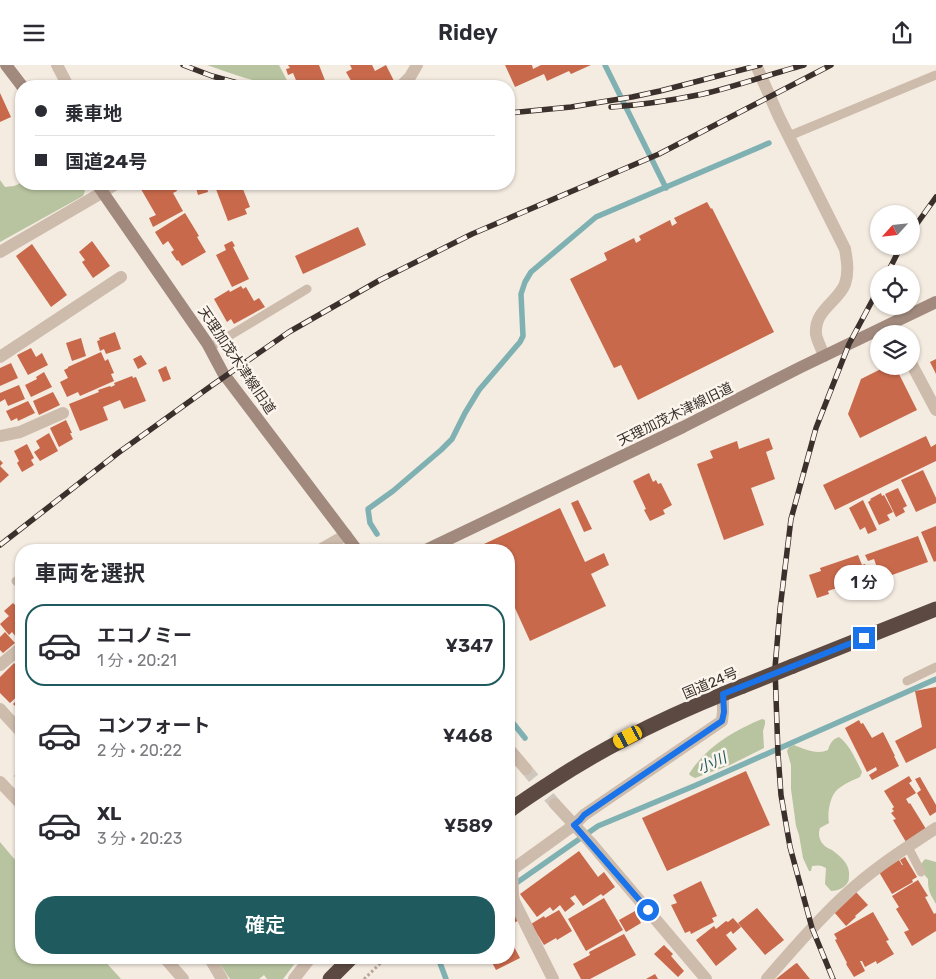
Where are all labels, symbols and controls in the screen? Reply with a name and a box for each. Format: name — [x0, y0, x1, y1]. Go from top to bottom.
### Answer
icon: menu — [20, 19, 48, 47]
text: Ridey — [438, 19, 498, 46]
icon: share — [888, 19, 916, 47]
text: 乗車地 — [65, 102, 122, 125]
text: 国道24号 — [65, 150, 147, 173]
north arrow — [870, 205, 920, 255]
map controls — [870, 205, 920, 375]
button: locate — [870, 265, 920, 315]
street label: 天理加茂木津線旧道 — [194, 303, 279, 417]
button: layers — [870, 325, 920, 375]
street label: 天理加茂木津線旧道 — [615, 379, 736, 450]
text: 車両を選択 — [35, 560, 145, 587]
callout: 1 分 — [834, 565, 894, 601]
text: 1 分 — [850, 573, 878, 592]
icon: car — [37, 623, 82, 668]
text: エコノミー — [97, 624, 192, 647]
route end — [853, 627, 875, 649]
text: ¥347 — [445, 634, 493, 657]
text: 1 分 · 20:21 — [97, 651, 177, 670]
street label: 国道24号 — [680, 664, 741, 703]
icon: car — [37, 713, 82, 758]
text: コンフォート — [97, 714, 210, 737]
text: ¥468 — [443, 724, 493, 747]
car — [611, 724, 644, 750]
text: 2 分 · 20:22 — [97, 741, 182, 760]
water label: 小川 — [695, 748, 731, 777]
text: XL — [97, 802, 121, 825]
icon: car — [37, 803, 82, 848]
text: ¥589 — [444, 814, 493, 837]
text: 3 分 · 20:23 — [97, 829, 182, 848]
button: 確定 — [35, 896, 495, 954]
route start — [637, 899, 659, 921]

